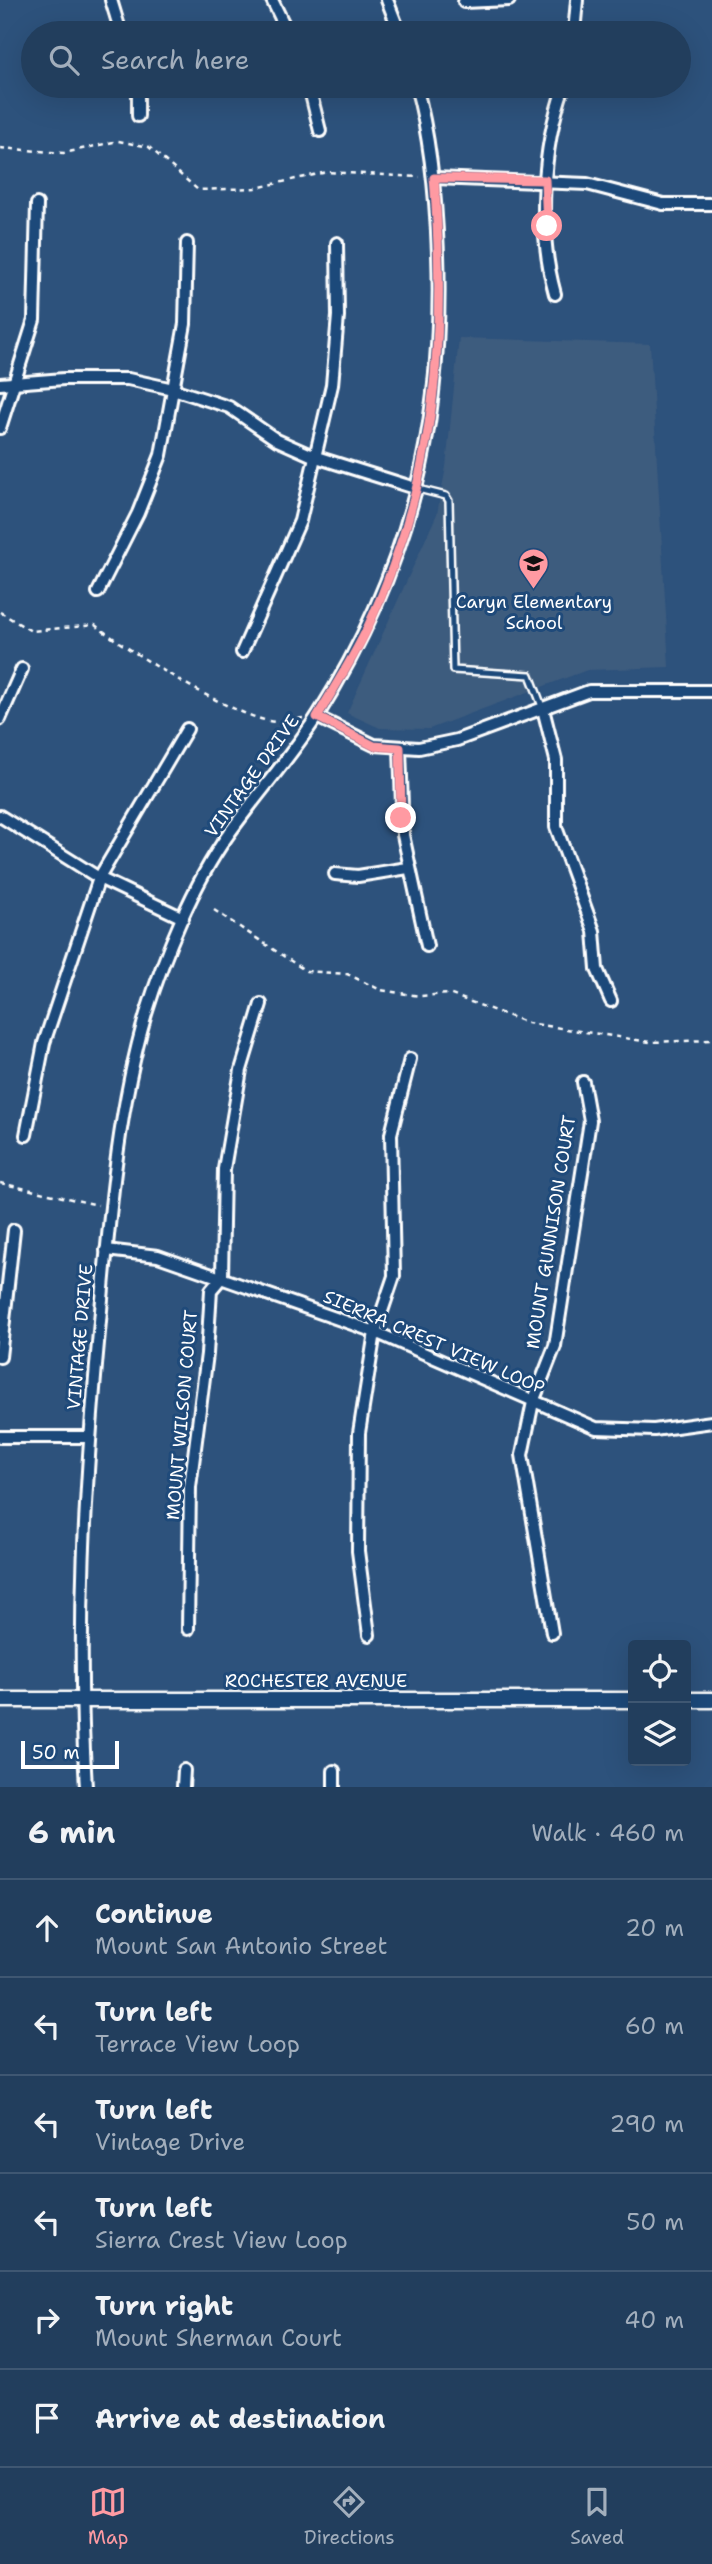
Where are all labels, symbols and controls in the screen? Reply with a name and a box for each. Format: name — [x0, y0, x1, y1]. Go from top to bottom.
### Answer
search box — [21, 21, 691, 98]
icon: search — [45, 41, 83, 79]
text: Search here — [101, 42, 250, 77]
route start — [531, 210, 562, 241]
school or university icon: Caryn Elementary School — [517, 547, 551, 591]
place label: Caryn Elementary School — [456, 590, 612, 635]
street label: VINTAGE DRIVE — [199, 710, 305, 842]
route end — [385, 802, 416, 833]
street label: MOUNT GUNNISON COURT — [521, 1113, 581, 1351]
street label: VINTAGE DRIVE — [62, 1263, 98, 1411]
street label: SIERRA CREST VIEW LOOP — [320, 1284, 548, 1400]
street label: MOUNT WILSON COURT — [161, 1309, 203, 1521]
map controls — [628, 1640, 691, 1766]
button: locate — [628, 1640, 691, 1703]
street label: ROCHESTER AVENUE — [225, 1669, 407, 1693]
button: layers — [628, 1703, 691, 1766]
scale bar — [21, 1738, 119, 1770]
text: 50 m — [32, 1740, 80, 1765]
text: 6 min — [28, 1812, 115, 1853]
text: Walk · 460 m — [531, 1818, 684, 1848]
text: Continue — [95, 1896, 213, 1931]
icon: ahead — [28, 1909, 66, 1947]
text: 20 m — [625, 1913, 684, 1943]
text: Mount San Antonio Street — [95, 1931, 388, 1961]
text: Turn left — [95, 1994, 212, 2029]
icon: left — [28, 2007, 66, 2045]
text: 60 m — [625, 2011, 684, 2041]
text: Terrace View Loop — [95, 2029, 300, 2059]
text: Turn left — [95, 2092, 212, 2127]
icon: left — [28, 2105, 66, 2143]
text: 290 m — [610, 2109, 684, 2139]
text: Vintage Drive — [95, 2127, 245, 2157]
text: Turn left — [95, 2190, 212, 2225]
icon: left — [28, 2203, 66, 2241]
text: 50 m — [626, 2207, 684, 2237]
text: Sierra Crest View Loop — [95, 2225, 348, 2255]
text: Turn right — [95, 2288, 233, 2323]
icon: right — [28, 2301, 66, 2339]
text: 40 m — [624, 2305, 684, 2335]
text: Mount Sherman Court — [95, 2323, 342, 2353]
icon: arrive — [28, 2399, 66, 2437]
text: Arrive at destination — [95, 2401, 385, 2436]
tab: Map — [88, 2483, 128, 2550]
tab: Directions — [304, 2483, 395, 2550]
tab: Saved — [570, 2483, 624, 2550]

